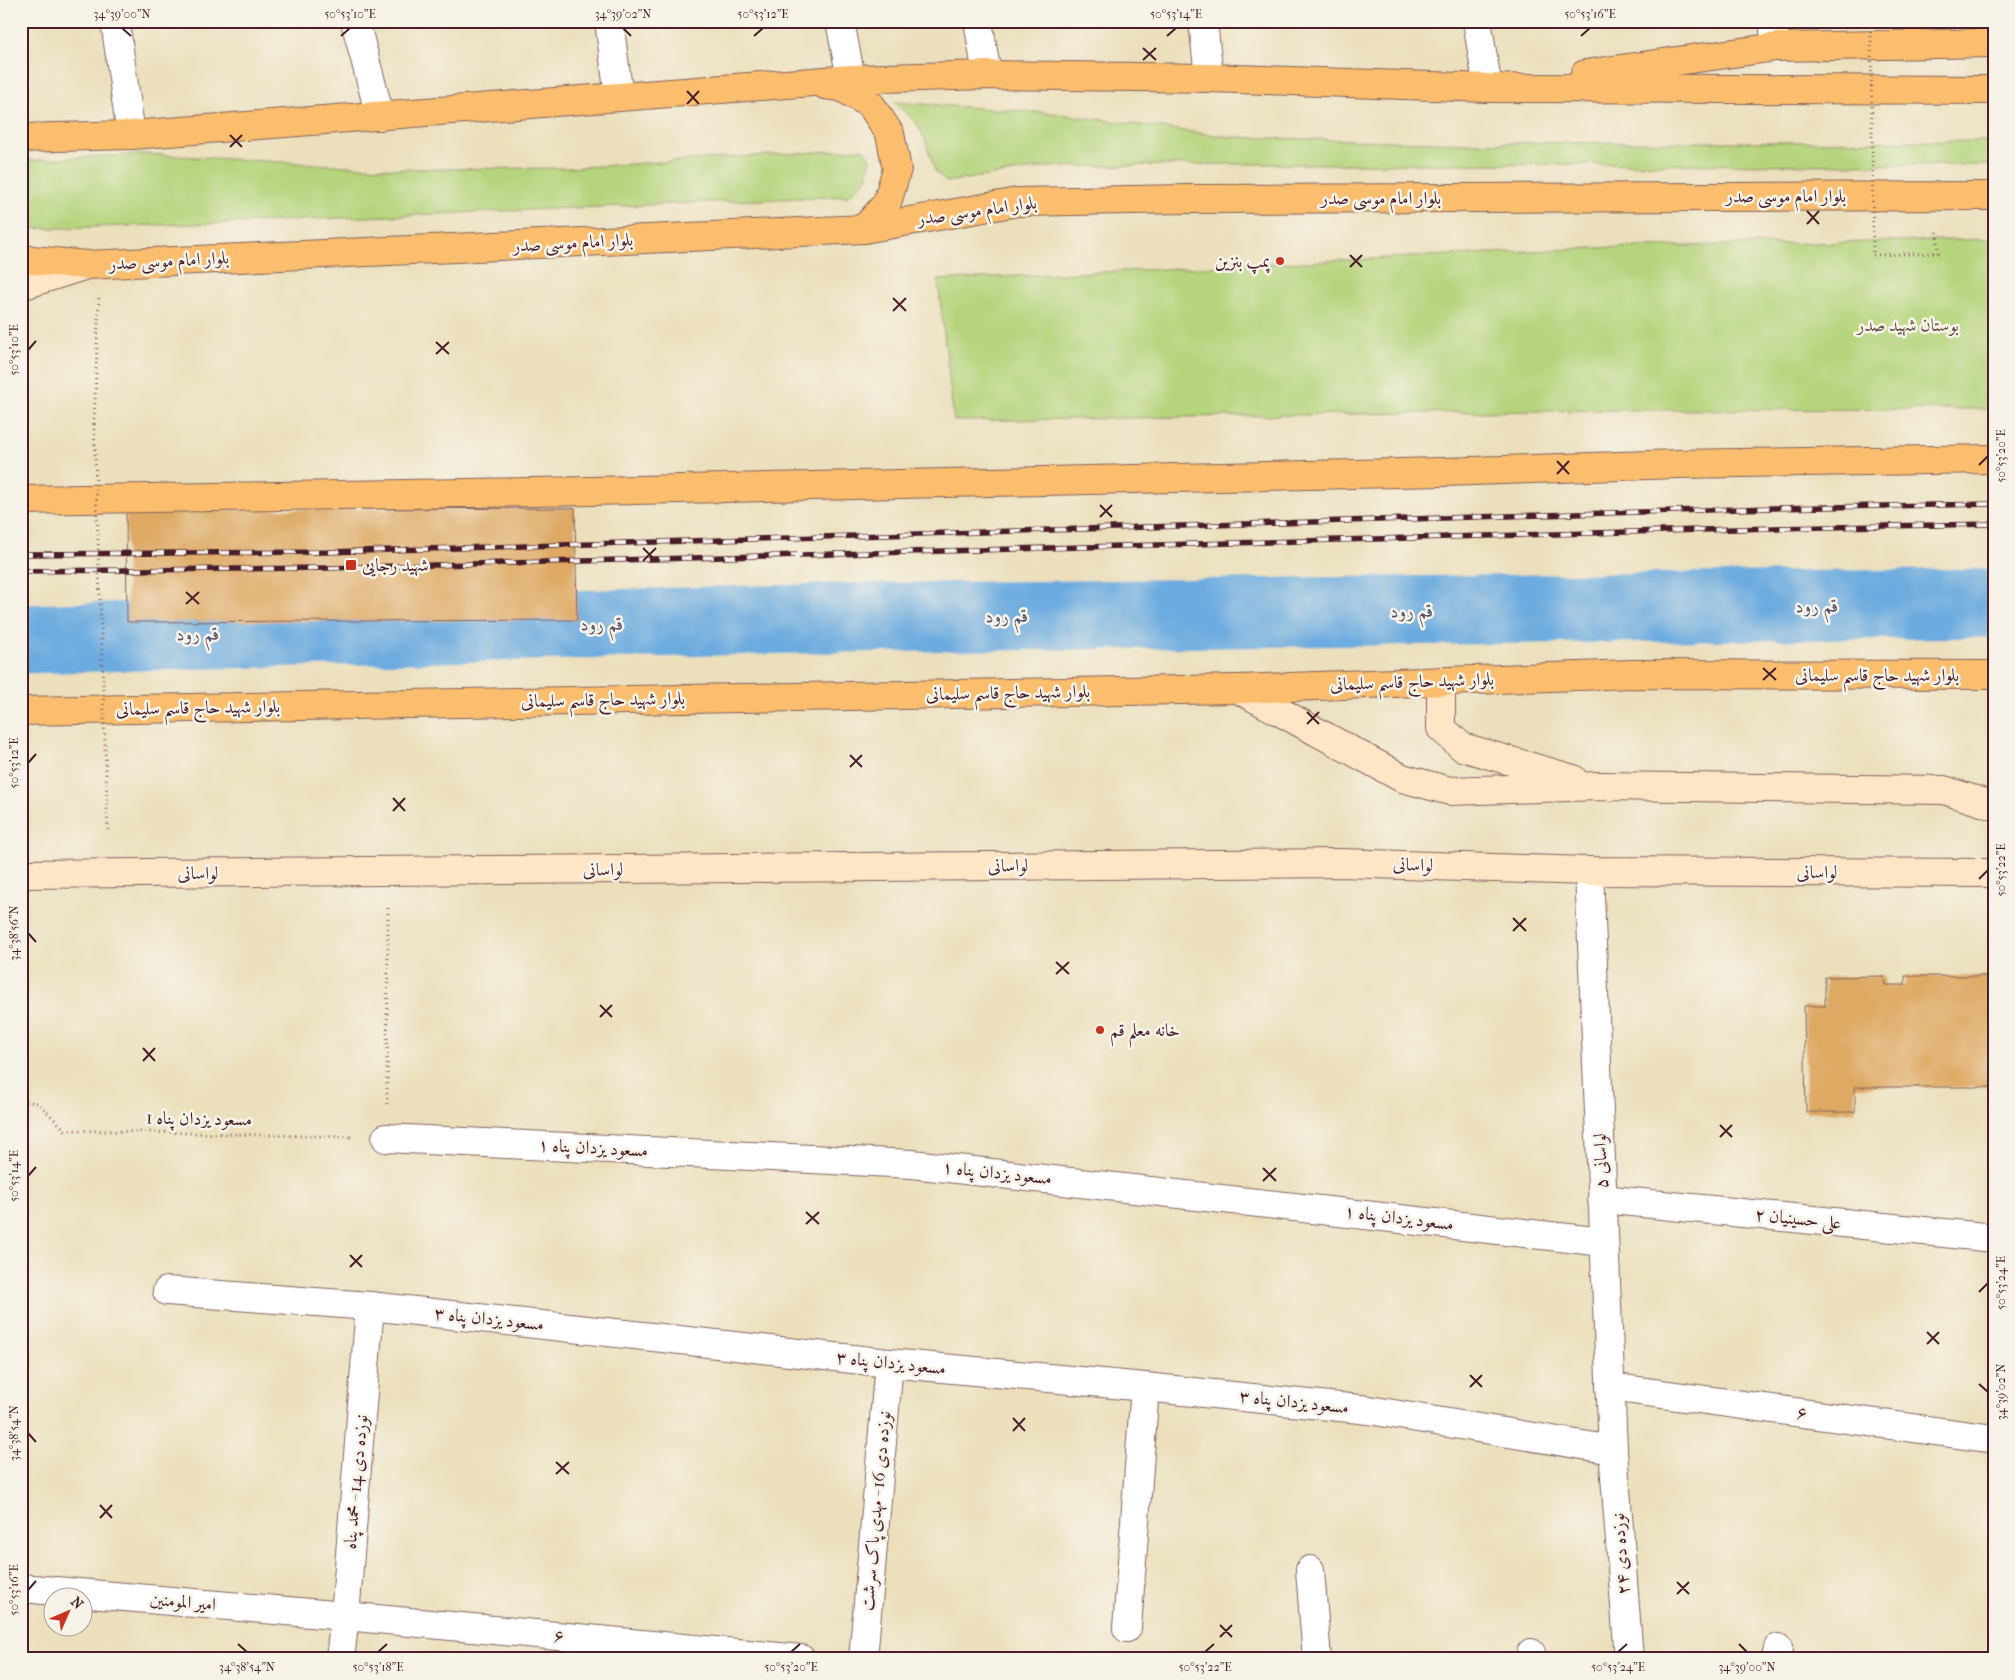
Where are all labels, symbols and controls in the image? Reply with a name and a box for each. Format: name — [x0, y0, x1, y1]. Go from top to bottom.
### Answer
text: 34°39'00"N — [93, 7, 151, 21]
text: 50°53'10"E — [324, 7, 376, 21]
text: 34°39'02"N — [595, 7, 651, 21]
text: 50°53'12"E — [737, 7, 789, 21]
text: 50°53'14"E — [1150, 7, 1202, 21]
text: 50°53'16"E — [1564, 7, 1616, 21]
street label: بلوار امام موسی صدر — [1724, 186, 1846, 212]
street label: بلوار امام موسی صدر — [1319, 188, 1441, 214]
street label: بلوار امام موسی صدر — [914, 192, 1039, 235]
street label: بلوار امام موسی صدر — [510, 229, 634, 262]
street label: بلوار امام موسی صدر — [106, 247, 230, 280]
place label: پمپ بنزین — [1215, 251, 1270, 275]
marker: پمپ بنزین — [1274, 255, 1286, 267]
park label: بوستان شهید صدر — [1855, 315, 1959, 337]
text: 50°53'10"E — [7, 324, 21, 376]
text: 50°53'20"E — [1994, 429, 2008, 483]
place label: شهید رجایی — [362, 555, 429, 577]
marker: شهید رجایی — [344, 558, 358, 572]
water label: قم رود — [1795, 595, 1839, 624]
water label: قم رود — [1390, 600, 1434, 629]
water label: قم رود — [985, 605, 1029, 634]
water label: قم رود — [580, 613, 624, 642]
water label: قم رود — [176, 623, 220, 652]
street label: بلوار شهید حاج قاسم سلیمانی — [1795, 665, 1959, 693]
street label: بلوار شهید حاج قاسم سلیمانی — [1330, 669, 1495, 702]
street label: بلوار شهید حاج قاسم سلیمانی — [926, 681, 1090, 712]
street label: بلوار شهید حاج قاسم سلیمانی — [521, 688, 685, 719]
street label: بلوار شهید حاج قاسم سلیمانی — [116, 696, 280, 727]
text: 50°53'12"E — [7, 737, 21, 789]
text: 50°53'22"E — [1994, 843, 2008, 897]
street label: لواسانی — [1392, 854, 1434, 876]
street label: لواسانی — [987, 855, 1029, 877]
street label: لواسانی — [582, 859, 624, 881]
street label: لواسانی — [1797, 862, 1837, 883]
street label: لواسانی — [178, 863, 218, 884]
text: 34°38'56"N — [7, 905, 21, 961]
place label: خانه معلم قم — [1110, 1020, 1180, 1048]
marker: خانه معلم قم — [1094, 1024, 1106, 1036]
street label: 1 مسعود یزدان پناه — [146, 1108, 252, 1133]
street label: لواسانی ۵ — [1590, 1133, 1612, 1189]
street label: ۱ مسعود یزدان پناه — [537, 1135, 649, 1164]
text: 50°53'14"E — [7, 1150, 21, 1202]
street label: ۱ مسعود یزدان پناه — [941, 1157, 1053, 1192]
street label: ۱ مسعود یزدان پناه — [1343, 1201, 1455, 1238]
street label: ۲ علی حسینیان — [1754, 1204, 1842, 1236]
text: 50°53'24"E — [1994, 1256, 2008, 1310]
street label: ۳ مسعود یزدان پناه — [433, 1303, 545, 1338]
street label: ۳ مسعود یزدان پناه — [835, 1347, 947, 1382]
text: 34°39'02"N — [1994, 1364, 2008, 1420]
street label: ۳ مسعود یزدان پناه — [1238, 1386, 1350, 1421]
street label: ۶ — [1795, 1402, 1809, 1424]
text: 34°38'54"N — [7, 1405, 21, 1461]
street label: نوزده دی 16 - مهدی پاک سرشت — [857, 1410, 897, 1612]
street label: نوزده دی 14 - محمد پناه — [340, 1414, 375, 1550]
street label: نوزده دی ۲۴ — [1608, 1512, 1634, 1596]
text: 50°53'16"E — [7, 1564, 21, 1616]
north arrow — [42, 1588, 92, 1638]
street label: امیر المومنین — [149, 1589, 217, 1615]
text: N — [67, 1593, 87, 1613]
street label: ۶ — [553, 1625, 565, 1647]
text: 34°38'54"N — [219, 1660, 275, 1674]
text: 50°53'18"E — [352, 1660, 404, 1674]
text: 50°53'20"E — [764, 1660, 818, 1674]
text: 50°53'22"E — [1178, 1660, 1232, 1674]
text: 50°53'24"E — [1591, 1660, 1645, 1674]
text: 34°39'00"N — [1718, 1660, 1776, 1674]

